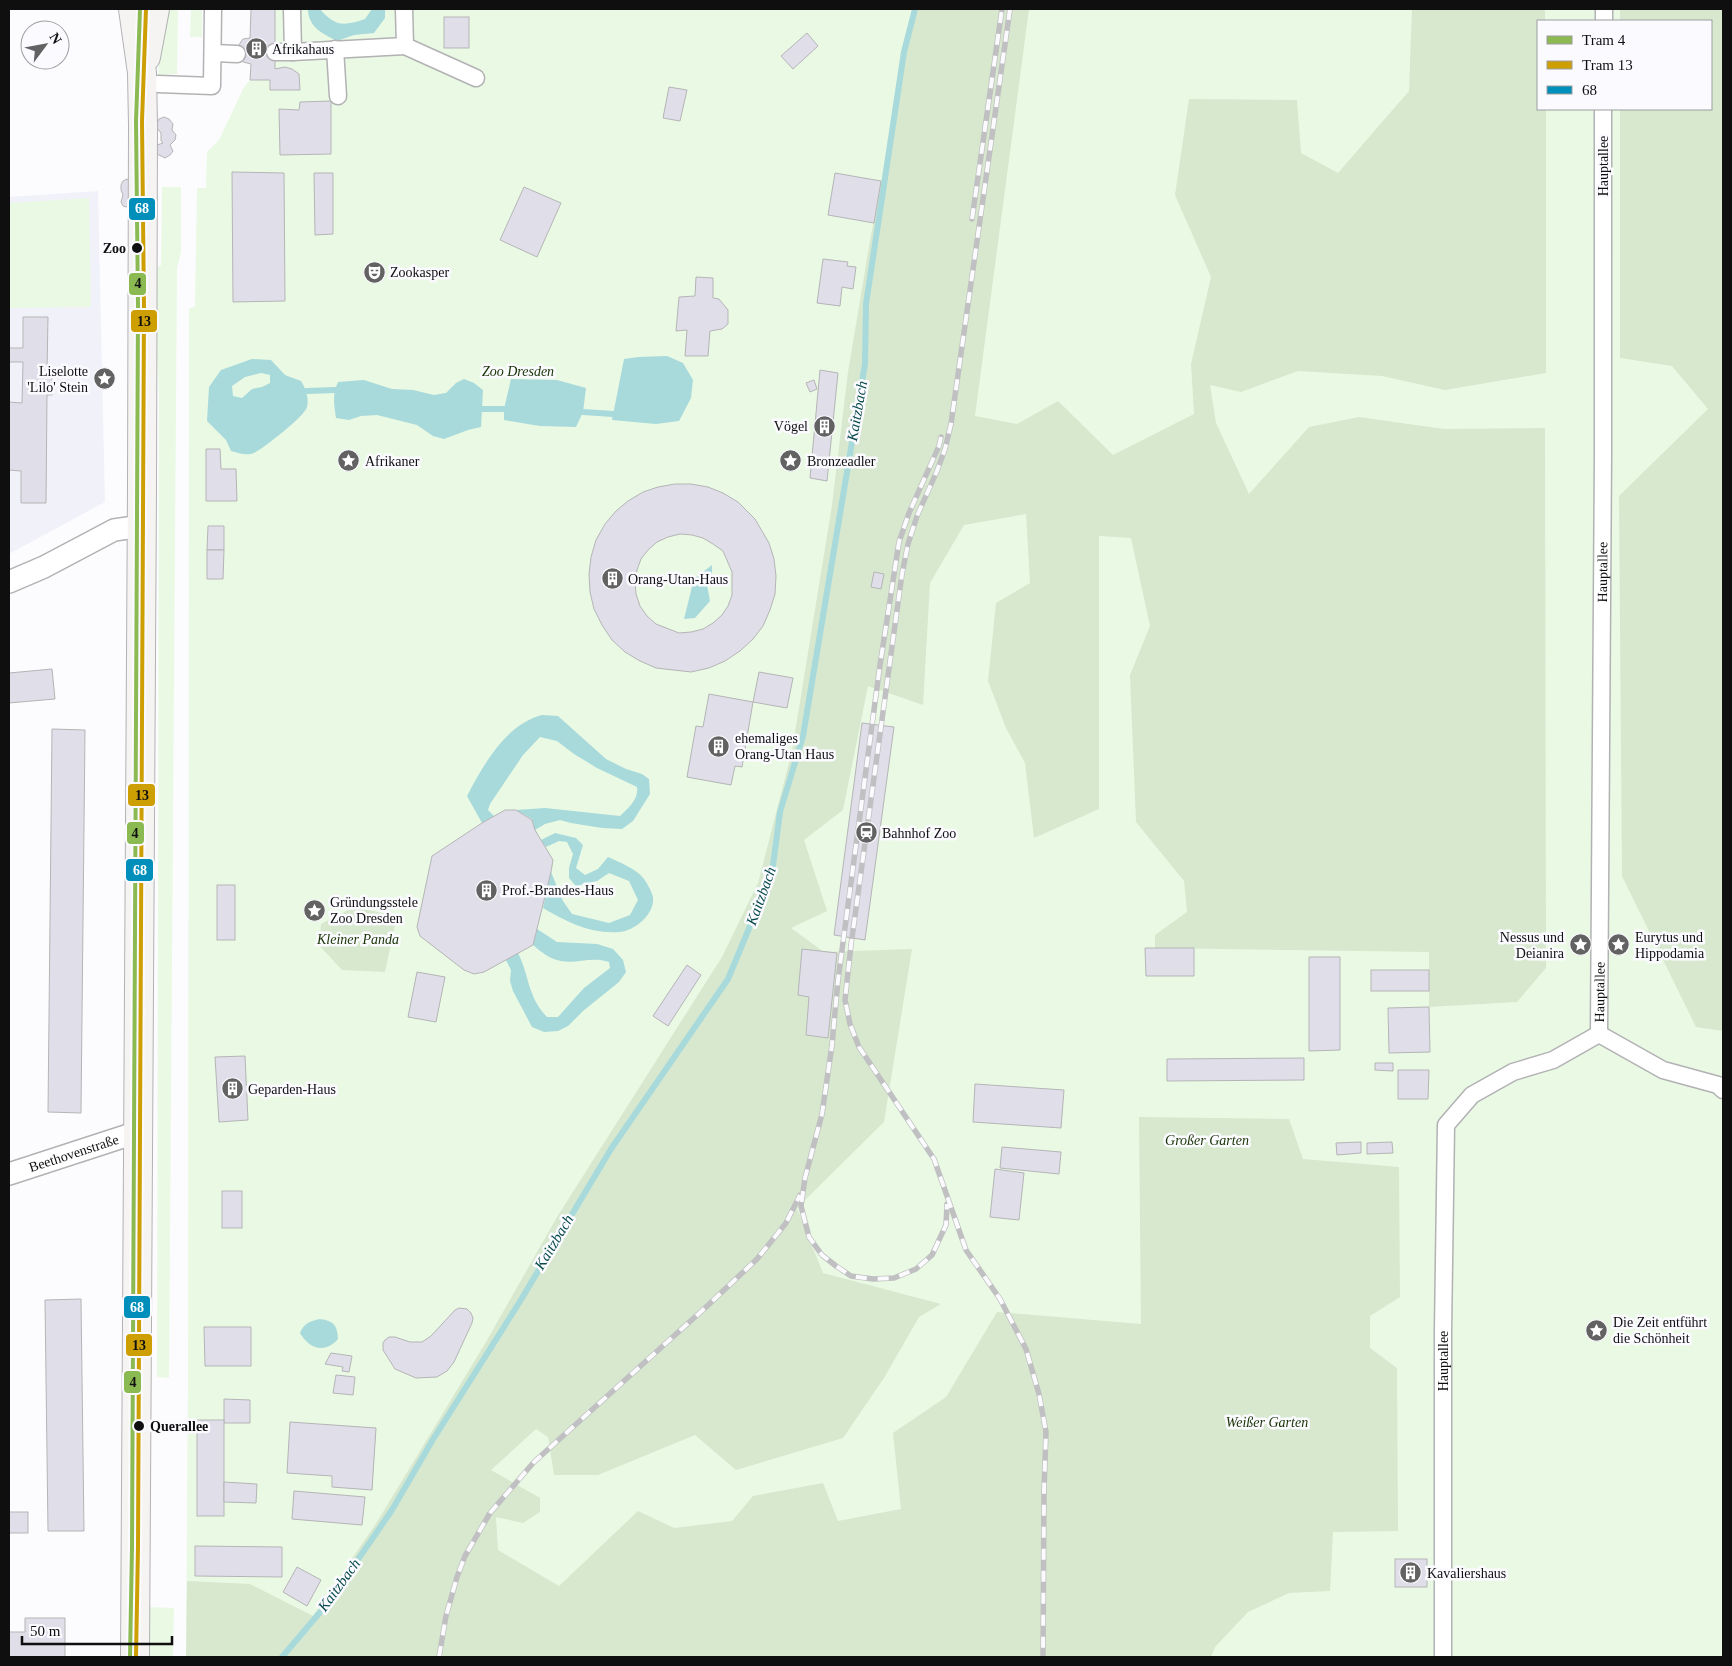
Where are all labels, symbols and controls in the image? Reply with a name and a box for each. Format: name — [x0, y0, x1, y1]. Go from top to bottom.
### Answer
north arrow — [20, 20, 70, 70]
legend — [1537, 20, 1712, 110]
text: N — [47, 30, 65, 47]
text: Tram 4 — [1582, 32, 1626, 48]
building icon: Afrikahaus — [244, 37, 268, 61]
place label: Afrikahaus — [272, 42, 334, 57]
text: Tram 13 — [1582, 57, 1633, 73]
text: 68 — [1582, 82, 1597, 98]
street label: Hauptallee — [1596, 136, 1611, 196]
line badge: 68 — [128, 197, 156, 221]
text: 68 — [135, 201, 149, 216]
place label: Zoo — [103, 241, 126, 256]
marker: Zoo — [130, 241, 144, 255]
theatre icon: Zookasper — [362, 260, 386, 284]
place label: Zookasper — [390, 265, 449, 280]
line badge: 4 — [128, 272, 147, 296]
text: 4 — [135, 276, 142, 291]
line badge: 13 — [130, 309, 158, 333]
text: 13 — [137, 314, 151, 329]
place label: Liselotte 'Lilo' Stein — [27, 364, 88, 395]
park label: Zoo Dresden — [482, 364, 554, 379]
place icon: Liselotte 'Lilo' Stein — [92, 367, 116, 391]
water label: Kaitzbach — [844, 380, 870, 443]
building icon: Vögel — [812, 414, 836, 438]
place label: Vögel — [774, 419, 808, 434]
place icon: Afrikaner — [337, 449, 361, 473]
place icon: Bronzeadler — [779, 449, 803, 473]
place label: Afrikaner — [365, 454, 420, 469]
place label: Bronzeadler — [807, 454, 876, 469]
street label: Hauptallee — [1594, 542, 1610, 602]
building icon: Orang-Utan-Haus — [600, 567, 624, 591]
place label: Orang-Utan-Haus — [628, 572, 728, 587]
place label: ehemaliges Orang-Utan Haus — [735, 731, 834, 762]
building icon: ehemaliges Orang-Utan Haus — [707, 734, 731, 758]
line badge: 13 — [127, 783, 156, 807]
text: 13 — [135, 788, 149, 803]
line badge: 4 — [126, 821, 145, 845]
station icon: Bahnhof Zoo — [854, 821, 878, 845]
text: 4 — [132, 826, 139, 841]
place label: Bahnhof Zoo — [882, 826, 956, 841]
line badge: 68 — [125, 858, 154, 882]
text: 68 — [133, 863, 147, 878]
water label: Kaitzbach — [743, 865, 779, 928]
building icon: Prof.-Brandes-Haus — [474, 878, 498, 902]
place label: Prof.-Brandes-Haus — [502, 883, 614, 898]
place label: Gründungsstele Zoo Dresden — [330, 895, 418, 926]
place icon: Gründungsstele Zoo Dresden — [302, 898, 326, 922]
place label: Nessus und Deianira — [1500, 930, 1565, 961]
place label: Eurytus und Hippodamia — [1635, 930, 1705, 961]
park label: Kleiner Panda — [316, 932, 399, 947]
place icon: Nessus und Deianira — [1568, 933, 1592, 957]
place icon: Eurytus und Hippodamia — [1607, 933, 1631, 957]
street label: Hauptallee — [1592, 962, 1607, 1022]
building icon: Geparden-Haus — [220, 1077, 244, 1101]
place label: Geparden-Haus — [248, 1082, 336, 1097]
street label: Beethovenstraße — [27, 1131, 120, 1175]
park label: Großer Garten — [1165, 1133, 1249, 1148]
water label: Kaitzbach — [531, 1212, 577, 1273]
line badge: 68 — [123, 1295, 151, 1319]
text: 68 — [130, 1300, 144, 1315]
place label: Die Zeit entführt die Schönheit — [1613, 1315, 1707, 1346]
place icon: Die Zeit entführt die Schönheit — [1585, 1318, 1609, 1342]
street label: Hauptallee — [1436, 1331, 1451, 1391]
line badge: 13 — [125, 1333, 153, 1357]
text: 13 — [132, 1338, 146, 1353]
line badge: 4 — [123, 1370, 142, 1394]
text: 4 — [130, 1375, 137, 1390]
park label: Weißer Garten — [1226, 1415, 1308, 1430]
marker: Querallee — [132, 1419, 146, 1433]
place label: Querallee — [150, 1419, 208, 1434]
water label: Kaitzbach — [314, 1556, 363, 1615]
building icon: Kavaliershaus — [1399, 1561, 1423, 1585]
place label: Kavaliershaus — [1427, 1566, 1506, 1581]
scale bar — [22, 1614, 172, 1646]
text: 50 m — [30, 1623, 61, 1639]

